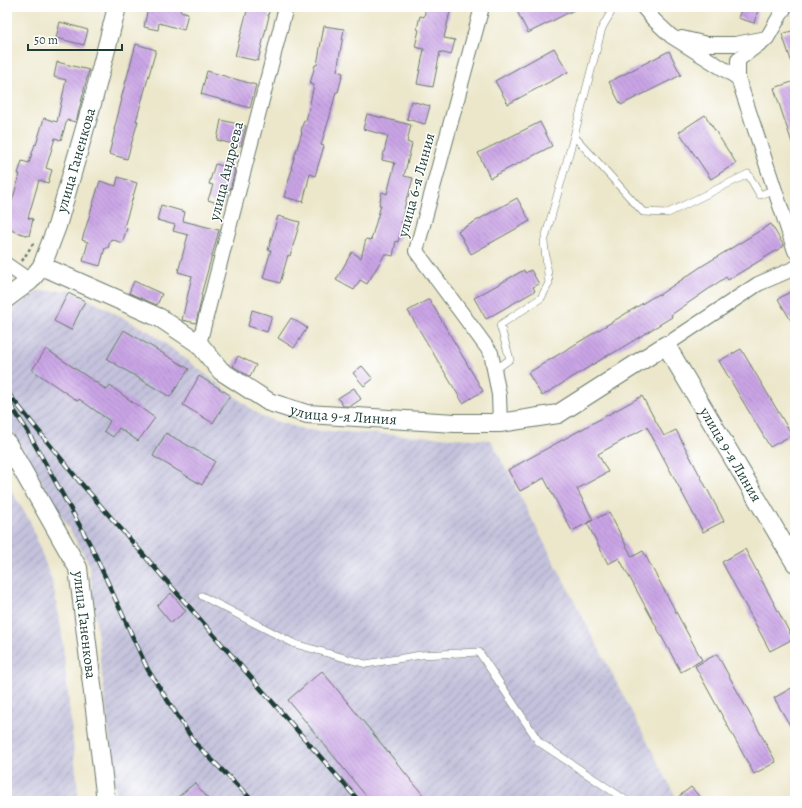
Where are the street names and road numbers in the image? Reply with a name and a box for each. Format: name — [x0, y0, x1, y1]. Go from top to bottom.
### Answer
street label: улица Ганенкова — [51, 105, 100, 216]
street label: улица Андреева — [204, 119, 248, 224]
street label: улица 6-я Линия — [392, 131, 440, 240]
street label: улица 9-я Линия — [287, 399, 397, 429]
street label: улица 9-я Линия — [694, 403, 767, 506]
street label: улица Ганенкова — [68, 569, 101, 680]

